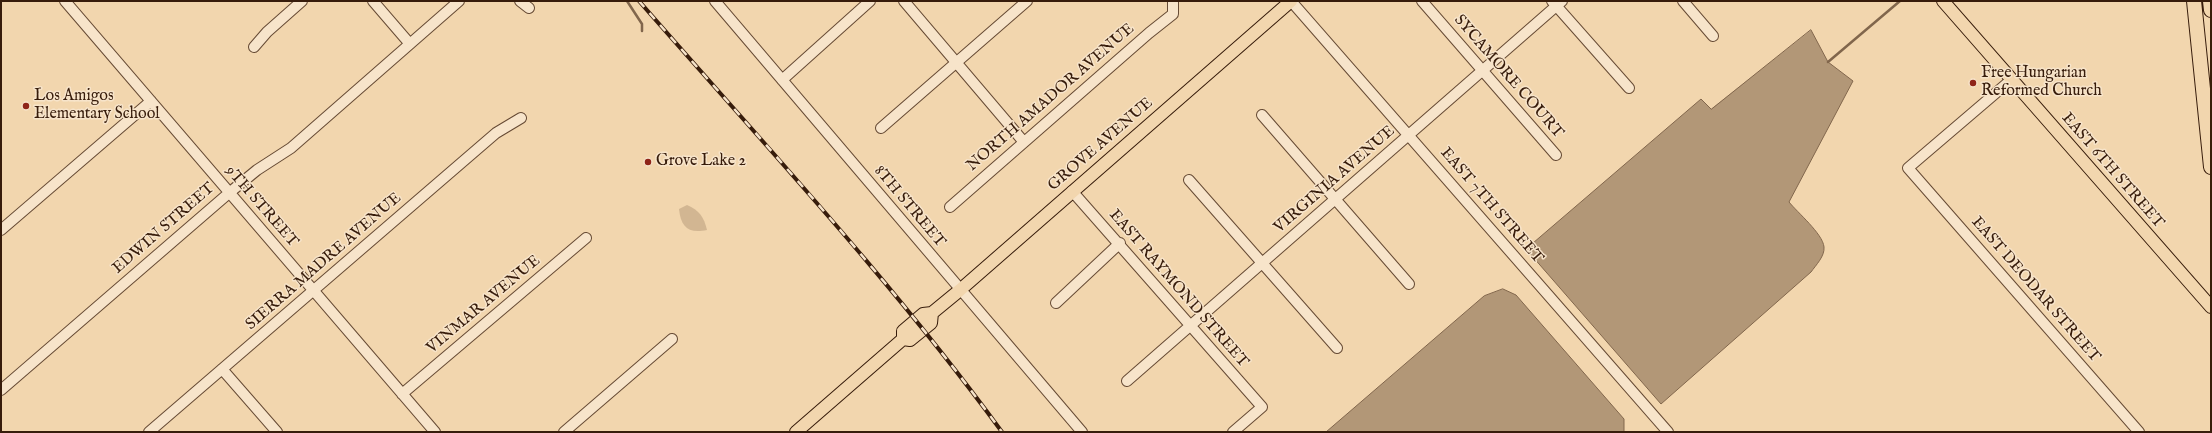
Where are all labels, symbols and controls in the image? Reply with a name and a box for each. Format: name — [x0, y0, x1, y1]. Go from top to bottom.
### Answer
street label: SYCAMORE COURT — [1449, 11, 1567, 143]
street label: NORTH AMADOR AVENUE — [963, 20, 1139, 176]
place label: Free Hungarian Reformed Church — [1981, 64, 2102, 102]
marker: Free Hungarian Reformed Church — [1968, 78, 1978, 88]
place label: Los Amigos Elementary School — [34, 87, 160, 125]
street label: GROVE AVENUE — [1045, 94, 1157, 196]
marker: Los Amigos Elementary School — [21, 101, 31, 111]
street label: EAST 6TH STREET — [2057, 109, 2167, 233]
street label: VIRGINIA AVENUE — [1271, 122, 1399, 238]
street label: EAST 7TH STREET — [1435, 144, 1547, 268]
place label: Grove Lake 2 — [656, 152, 746, 172]
marker: Grove Lake 2 — [643, 157, 653, 167]
street label: 9TH STREET — [220, 162, 302, 252]
street label: 8TH STREET — [869, 162, 949, 252]
street label: EDWIN STREET — [109, 179, 219, 279]
street label: SIERRA MADRE AVENUE — [242, 189, 406, 335]
street label: EAST RAYMOND STREET — [1104, 206, 1252, 372]
street label: EAST DEODAR STREET — [1966, 213, 2104, 367]
street label: VINMAR AVENUE — [423, 252, 545, 358]

